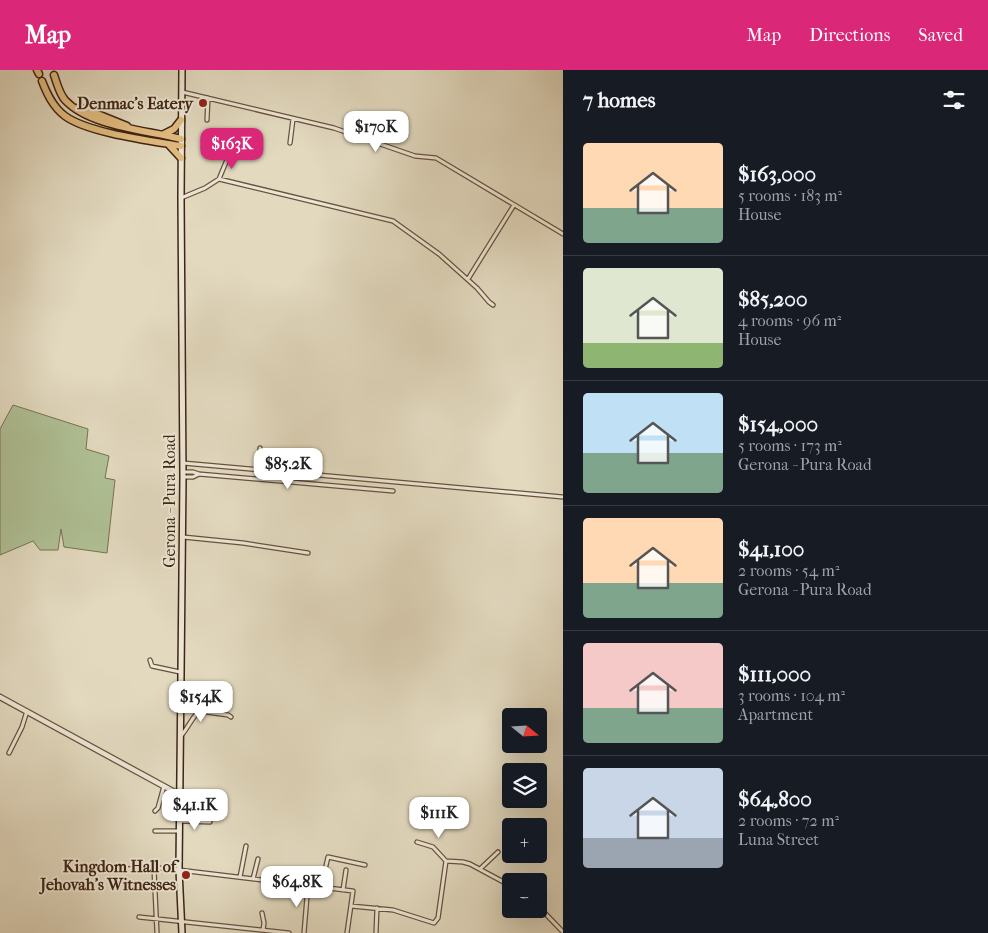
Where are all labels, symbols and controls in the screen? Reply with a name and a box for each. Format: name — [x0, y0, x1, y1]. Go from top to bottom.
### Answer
text: Map — [25, 21, 71, 49]
text: Map — [747, 25, 781, 46]
text: Directions — [809, 25, 890, 46]
text: Saved — [918, 25, 963, 46]
icon: filters — [940, 86, 968, 114]
text: 7 homes — [583, 88, 655, 112]
place label: Denmac's Eatery — [77, 94, 194, 114]
marker: Denmac's Eatery — [197, 97, 209, 109]
pin: $170K — [341, 111, 411, 153]
text: $170K — [355, 117, 397, 136]
pin: $163K — [197, 128, 267, 170]
text: $163K — [211, 134, 253, 153]
text: $163,000 — [738, 162, 816, 186]
icon: home — [623, 163, 683, 223]
text: 5 rooms · 183 m² — [738, 186, 842, 205]
text: House — [738, 205, 781, 224]
text: $85,200 — [738, 287, 808, 311]
icon: home — [623, 288, 683, 348]
text: 4 rooms · 96 m² — [738, 311, 841, 330]
text: House — [738, 330, 781, 349]
text: $154,000 — [738, 412, 818, 436]
icon: home — [623, 413, 683, 473]
street label: Gerona - Pura Road — [160, 434, 179, 568]
text: 5 rooms · 173 m² — [738, 436, 842, 455]
pin: $85.2K — [247, 448, 329, 490]
text: $85.2K — [265, 454, 311, 473]
text: Gerona - Pura Road — [738, 455, 872, 474]
text: $41,100 — [738, 537, 804, 561]
icon: home — [623, 538, 683, 598]
text: 2 rooms · 54 m² — [738, 561, 839, 580]
text: Gerona - Pura Road — [738, 580, 872, 599]
text: $111,000 — [738, 662, 811, 686]
icon: home — [623, 663, 683, 723]
pin: $154K — [166, 680, 236, 723]
text: 3 rooms · 104 m² — [738, 686, 845, 705]
text: $154K — [180, 687, 222, 706]
text: Apartment — [738, 705, 813, 724]
north arrow — [502, 708, 548, 752]
map controls — [502, 708, 547, 918]
button: layers — [502, 763, 547, 808]
text: $64,800 — [738, 787, 812, 811]
pin: $41.1K — [154, 788, 236, 831]
icon: home — [623, 788, 683, 848]
text: $41.1K — [173, 795, 217, 814]
pin: $111K — [404, 796, 474, 839]
text: $111K — [420, 803, 458, 822]
text: 2 rooms · 72 m² — [738, 811, 839, 830]
button: + — [502, 818, 547, 863]
text: Luna Street — [738, 830, 819, 849]
place label: Kingdom Hall of Jehovah's Witnesses — [38, 857, 180, 895]
pin: $64.8K — [256, 866, 338, 908]
marker: Kingdom Hall of Jehovah's Witnesses — [180, 869, 192, 881]
text: $64.8K — [272, 872, 322, 891]
button: − — [502, 873, 547, 918]

